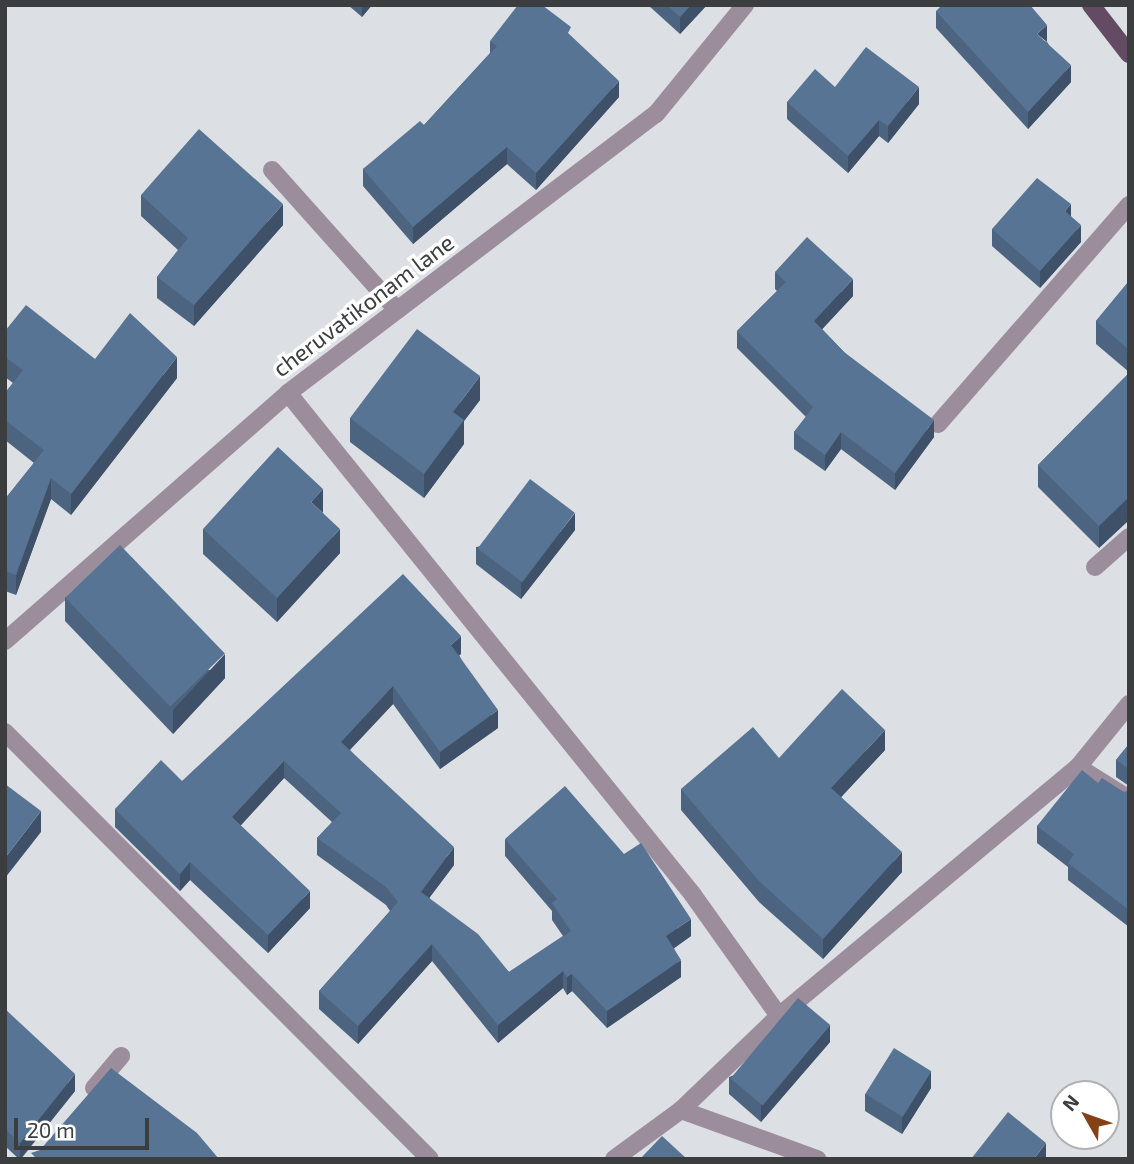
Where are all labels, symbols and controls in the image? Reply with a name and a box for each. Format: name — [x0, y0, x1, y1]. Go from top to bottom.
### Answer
street label: cheruvatikonam lane — [267, 228, 459, 382]
north arrow — [1050, 1080, 1120, 1150]
text: N — [1057, 1090, 1083, 1115]
scale bar — [18, 1104, 152, 1148]
text: 20 m — [27, 1117, 75, 1142]

